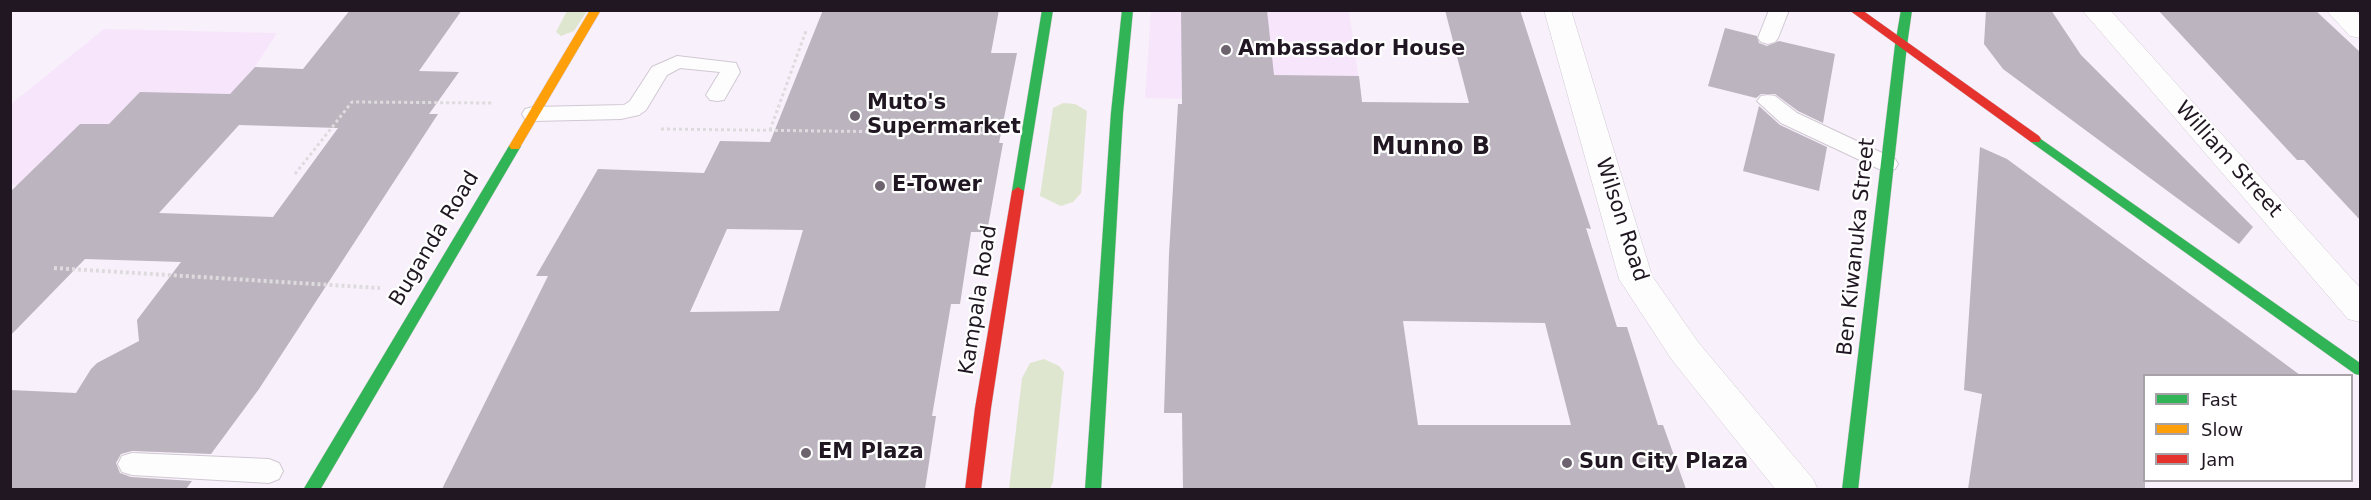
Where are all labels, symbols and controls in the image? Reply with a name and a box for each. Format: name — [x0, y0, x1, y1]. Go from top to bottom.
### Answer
place label: Ambassador House — [1238, 37, 1465, 63]
marker: Ambassador House — [1219, 43, 1233, 57]
place label: Muto's Supermarket — [867, 91, 1021, 141]
street label: William Street — [2169, 97, 2287, 223]
marker: Muto's Supermarket — [848, 109, 862, 123]
district label: Munno B — [1372, 134, 1490, 162]
street label: Ben Kiwanuka Street — [1833, 137, 1881, 357]
street label: Wilson Road — [1589, 155, 1653, 285]
street label: Buganda Road — [385, 167, 485, 311]
place label: E-Tower — [892, 173, 982, 199]
marker: E-Tower — [873, 179, 887, 193]
street label: Kampala Road — [955, 223, 1003, 377]
legend — [2143, 374, 2353, 482]
text: Fast — [2201, 389, 2237, 410]
text: Slow — [2201, 419, 2243, 440]
place label: EM Plaza — [818, 440, 924, 466]
marker: EM Plaza — [799, 446, 813, 460]
text: Jam — [2201, 449, 2235, 470]
place label: Sun City Plaza — [1579, 450, 1748, 476]
marker: Sun City Plaza — [1560, 456, 1574, 470]

